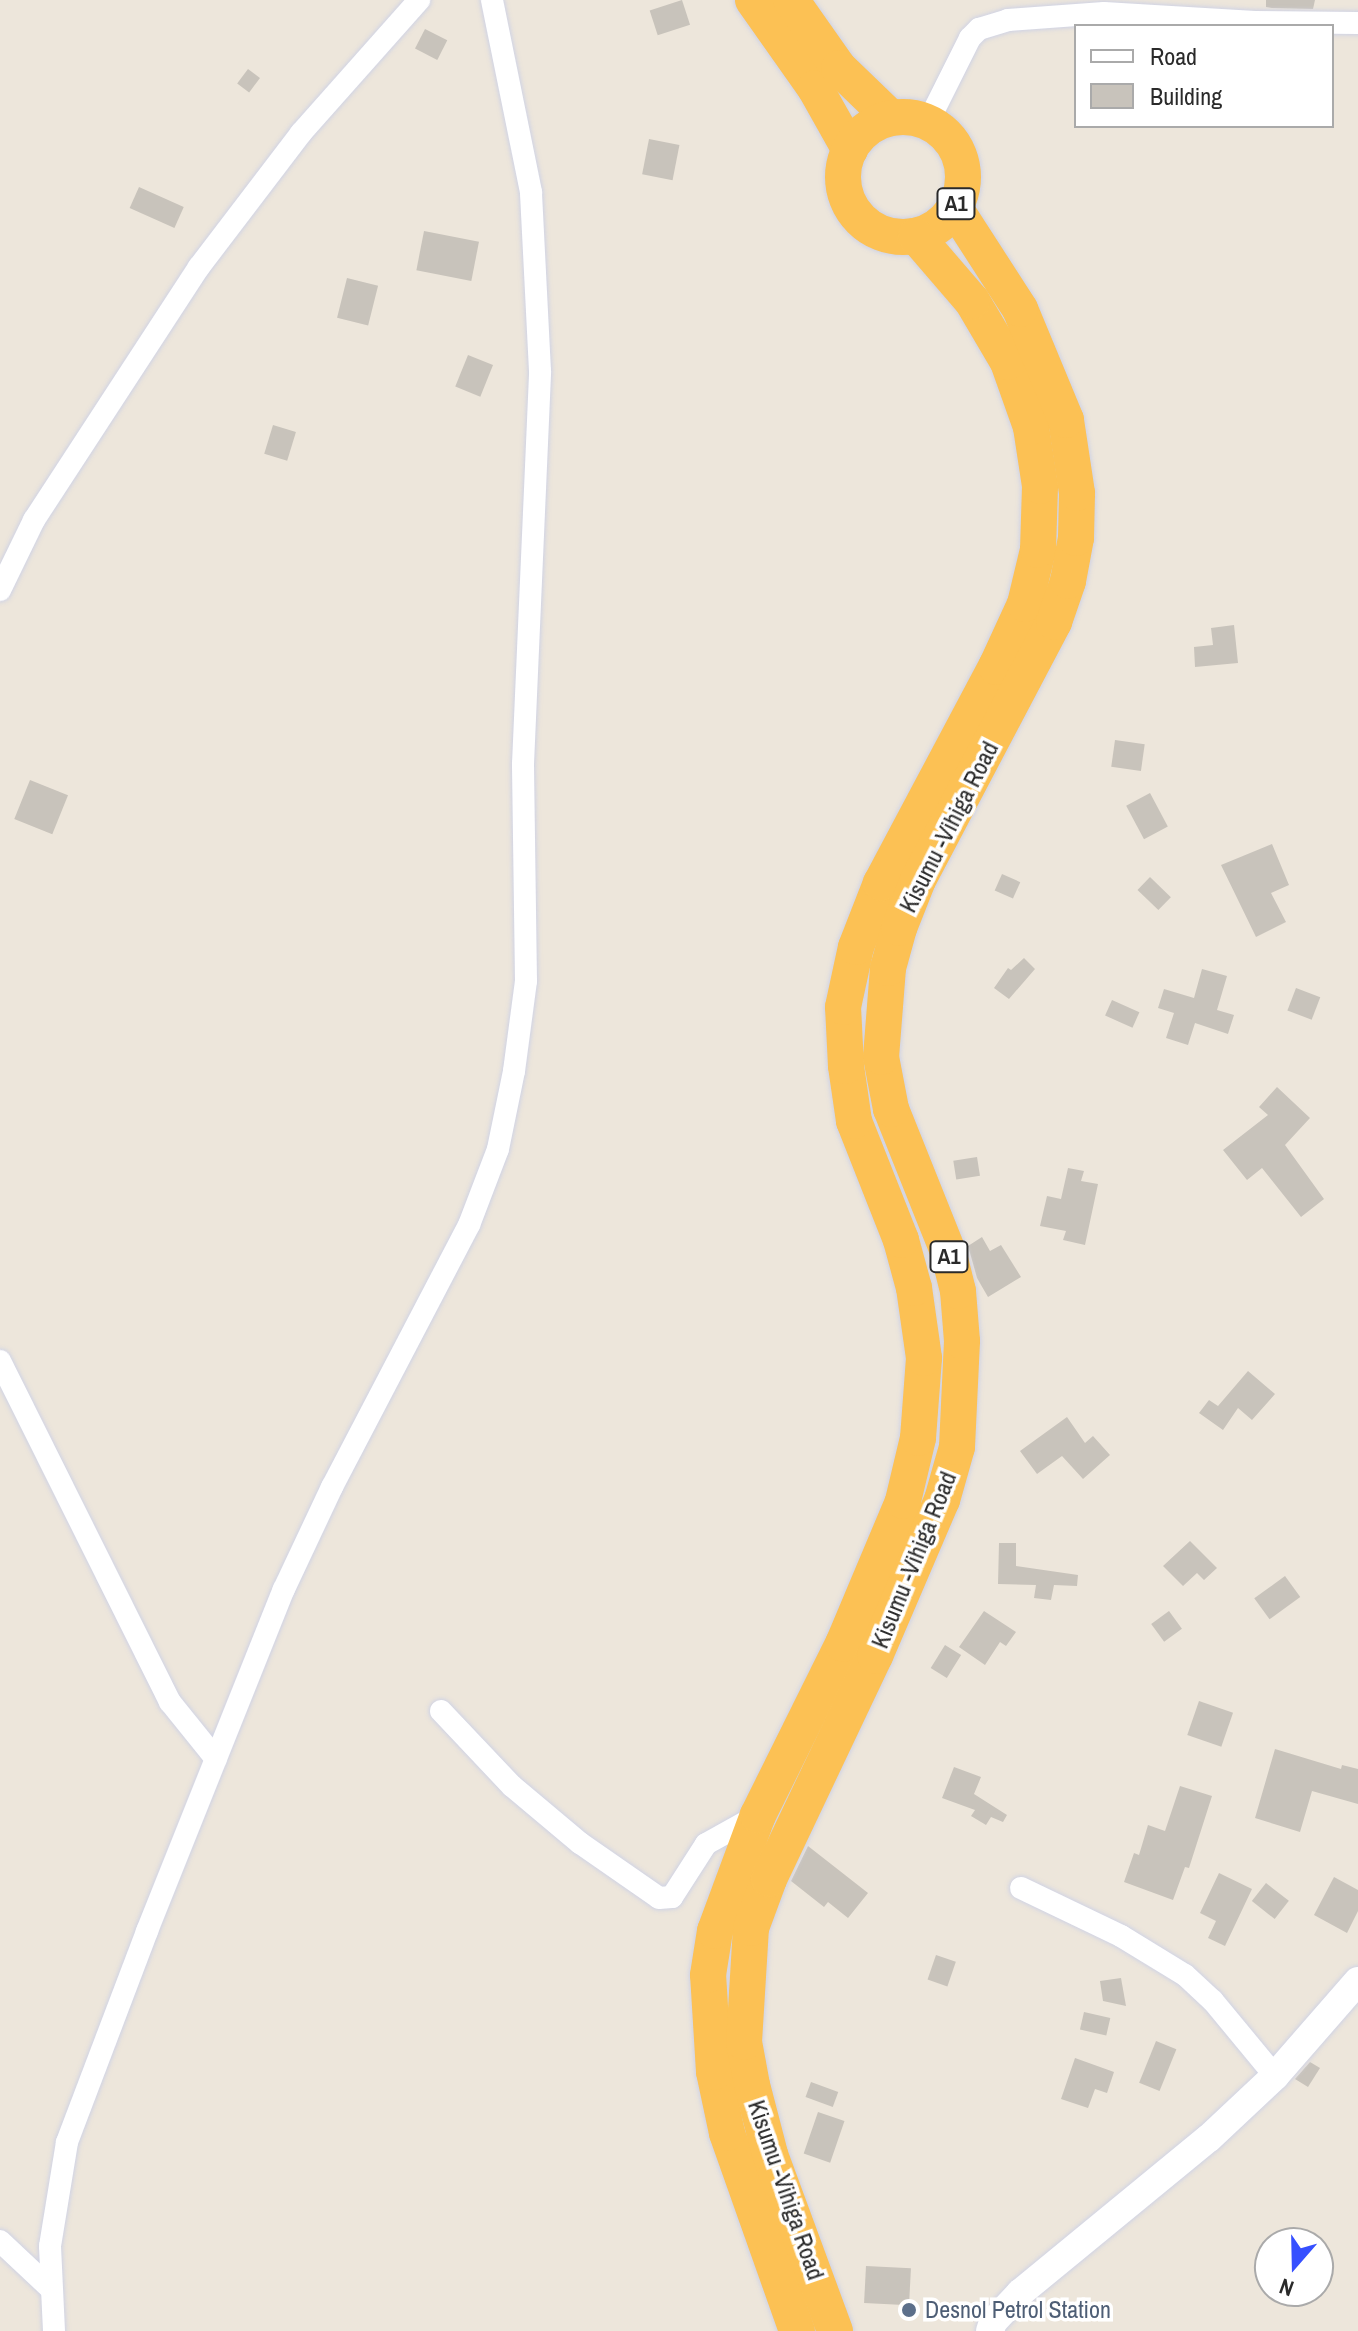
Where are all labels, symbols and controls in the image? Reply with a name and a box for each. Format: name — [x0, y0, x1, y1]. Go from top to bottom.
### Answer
legend — [1074, 24, 1334, 128]
text: Road — [1150, 40, 1197, 72]
text: Building — [1150, 80, 1222, 112]
road number: A1 — [936, 186, 976, 222]
street label: Kisumu -Vihiga Road — [894, 737, 1004, 917]
road number: A1 — [929, 1239, 969, 1275]
street label: Kisumu -Vihiga Road — [865, 1468, 963, 1652]
street label: Kisumu -Vihiga Road — [742, 2097, 830, 2283]
north arrow — [1254, 2227, 1334, 2307]
text: N — [1275, 2271, 1298, 2304]
place label: Desnol Petrol Station — [925, 2296, 1111, 2324]
marker: Desnol Petrol Station — [900, 2301, 918, 2319]

